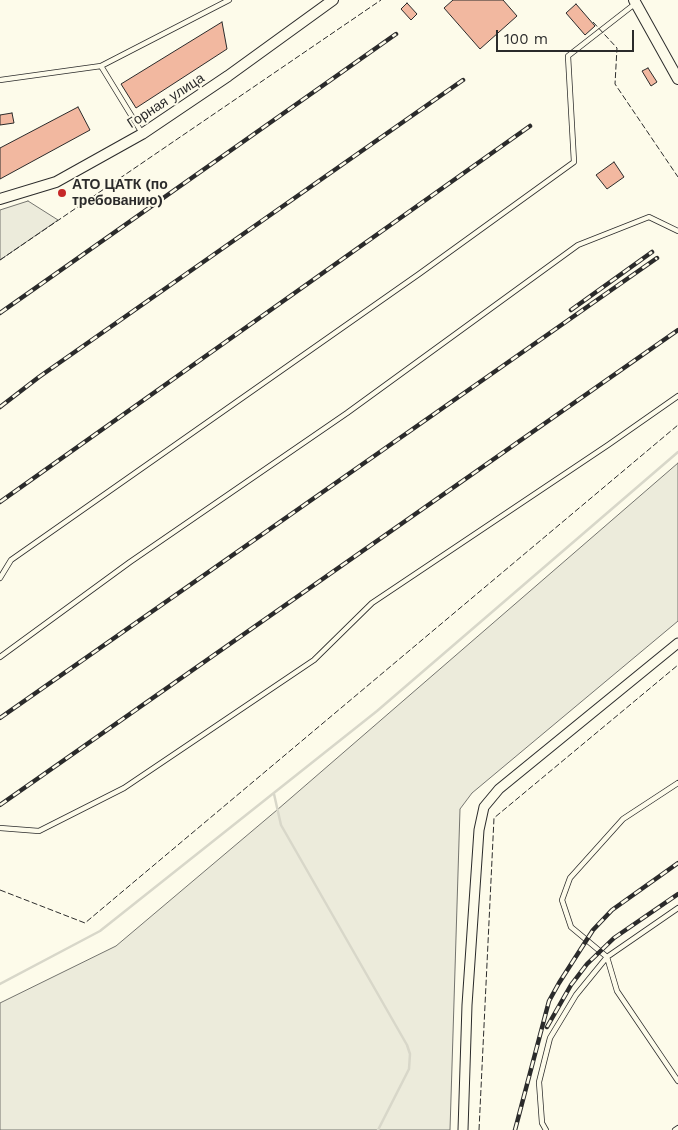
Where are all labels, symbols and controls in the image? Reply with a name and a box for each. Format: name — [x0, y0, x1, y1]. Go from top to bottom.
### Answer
scale bar — [498, 20, 636, 52]
text: 100 m — [504, 30, 548, 48]
street label: Горная улица — [124, 70, 208, 132]
place label: АТО ЦАТК (по требованию) — [72, 177, 168, 210]
marker: АТО ЦАТК (по требованию) — [56, 187, 68, 199]

